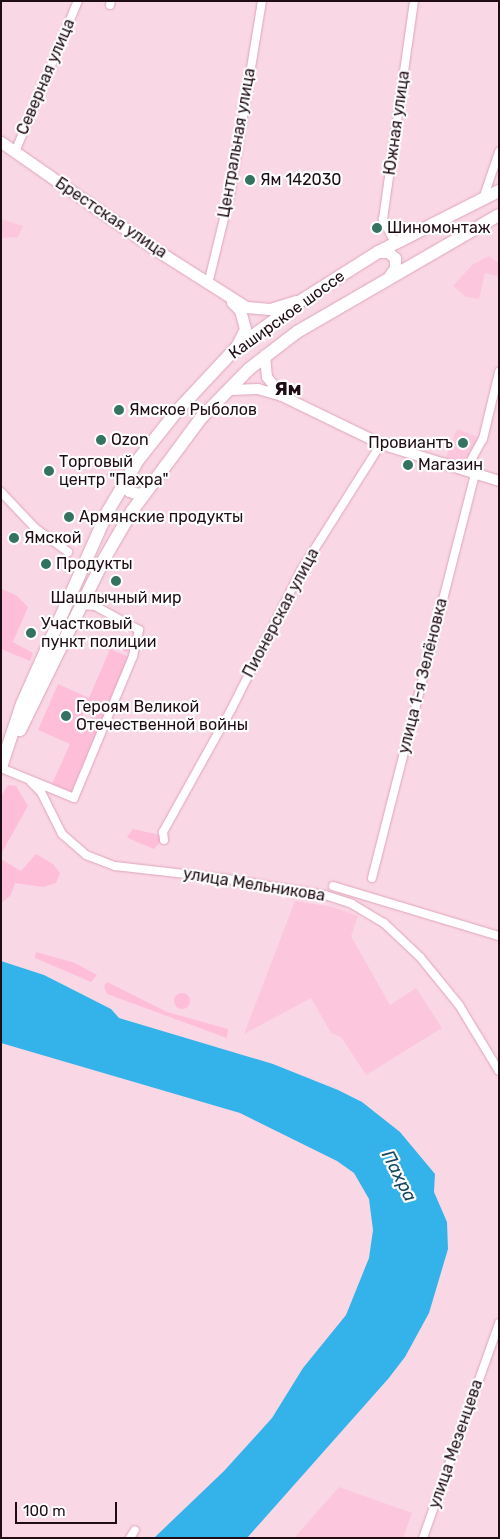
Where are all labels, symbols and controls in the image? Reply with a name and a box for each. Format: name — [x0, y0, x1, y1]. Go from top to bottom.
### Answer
street label: Северная улица — [13, 16, 79, 138]
street label: Центральная улица — [214, 67, 260, 219]
street label: Южная улица — [380, 70, 414, 176]
place label: Ям 142030 — [260, 170, 342, 190]
street label: Брестская улица — [51, 174, 171, 262]
marker: Ям 142030 — [244, 174, 256, 186]
place label: Шиномонтаж — [387, 218, 491, 238]
marker: Шиномонтаж — [371, 222, 383, 234]
street label: Каширское шоссе — [225, 267, 349, 363]
district label: Ям — [274, 378, 302, 400]
place label: Ямское Рыболов — [129, 400, 257, 420]
marker: Ямское Рыболов — [113, 404, 125, 416]
place label: Ozon — [111, 430, 149, 450]
place label: Провиантъ — [368, 433, 453, 453]
marker: Ozon — [95, 434, 107, 446]
marker: Провиантъ — [457, 437, 469, 449]
place label: Торговый центр "Пахра" — [59, 452, 168, 490]
place label: Магазин — [418, 455, 483, 475]
marker: Магазин — [402, 459, 414, 471]
marker: Торговый центр "Пахра" — [43, 465, 55, 477]
place label: Армянские продукты — [79, 507, 243, 527]
marker: Армянские продукты — [63, 511, 75, 523]
place label: Ямской — [24, 528, 81, 548]
marker: Ямской — [8, 532, 20, 544]
street label: Пионерская улица — [239, 545, 323, 681]
place label: Продукты — [56, 554, 133, 574]
marker: Продукты — [40, 558, 52, 570]
marker: Шашлычный мир — [110, 575, 122, 587]
place label: Шашлычный мир — [50, 588, 182, 608]
street label: улица 1-я Зелёновка — [394, 596, 452, 756]
place label: Участковый пункт полиции — [41, 614, 157, 652]
marker: Участковый пункт полиции — [25, 627, 37, 639]
place label: Героям Великой Отечественной войны — [76, 697, 248, 735]
marker: Героям Великой Отечественной войны — [60, 710, 72, 722]
street label: улица Мельникова — [182, 864, 326, 906]
water label: Пахра — [377, 1147, 421, 1205]
street label: улица Мезенцева — [425, 1377, 487, 1511]
scale bar — [18, 1492, 120, 1524]
text: 100 m — [23, 1502, 65, 1520]

